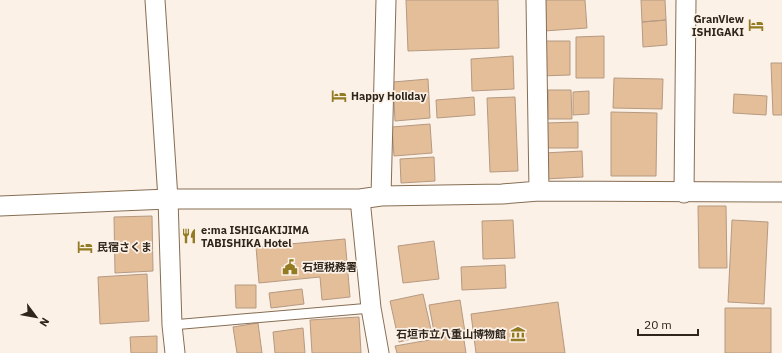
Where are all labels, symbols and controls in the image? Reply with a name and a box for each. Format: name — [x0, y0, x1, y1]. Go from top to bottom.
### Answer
place label: GranView ISHIGAKI — [692, 12, 745, 39]
hotel icon: GranView ISHIGAKI — [747, 16, 765, 34]
hotel icon: Happy Holiday — [330, 87, 348, 105]
place label: Happy Holiday — [351, 89, 426, 103]
place label: e:ma ISHIGAKIJIMA TABISHIKA Hotel — [201, 223, 310, 250]
restaurant icon: e:ma ISHIGAKIJIMA TABISHIKA Hotel — [180, 227, 198, 245]
hotel icon: 民宿さくま — [76, 238, 94, 256]
place label: 民宿さくま — [97, 240, 152, 254]
public building icon: 石垣税務署 — [281, 258, 299, 276]
place label: 石垣税務署 — [302, 260, 357, 274]
north arrow — [16, 297, 56, 337]
scale bar — [638, 311, 698, 337]
text: N — [36, 315, 53, 329]
text: 20 m — [644, 317, 672, 332]
museum icon: 石垣市立八重山博物館 — [509, 325, 527, 343]
place label: 石垣市立八重山博物館 — [396, 327, 506, 341]

